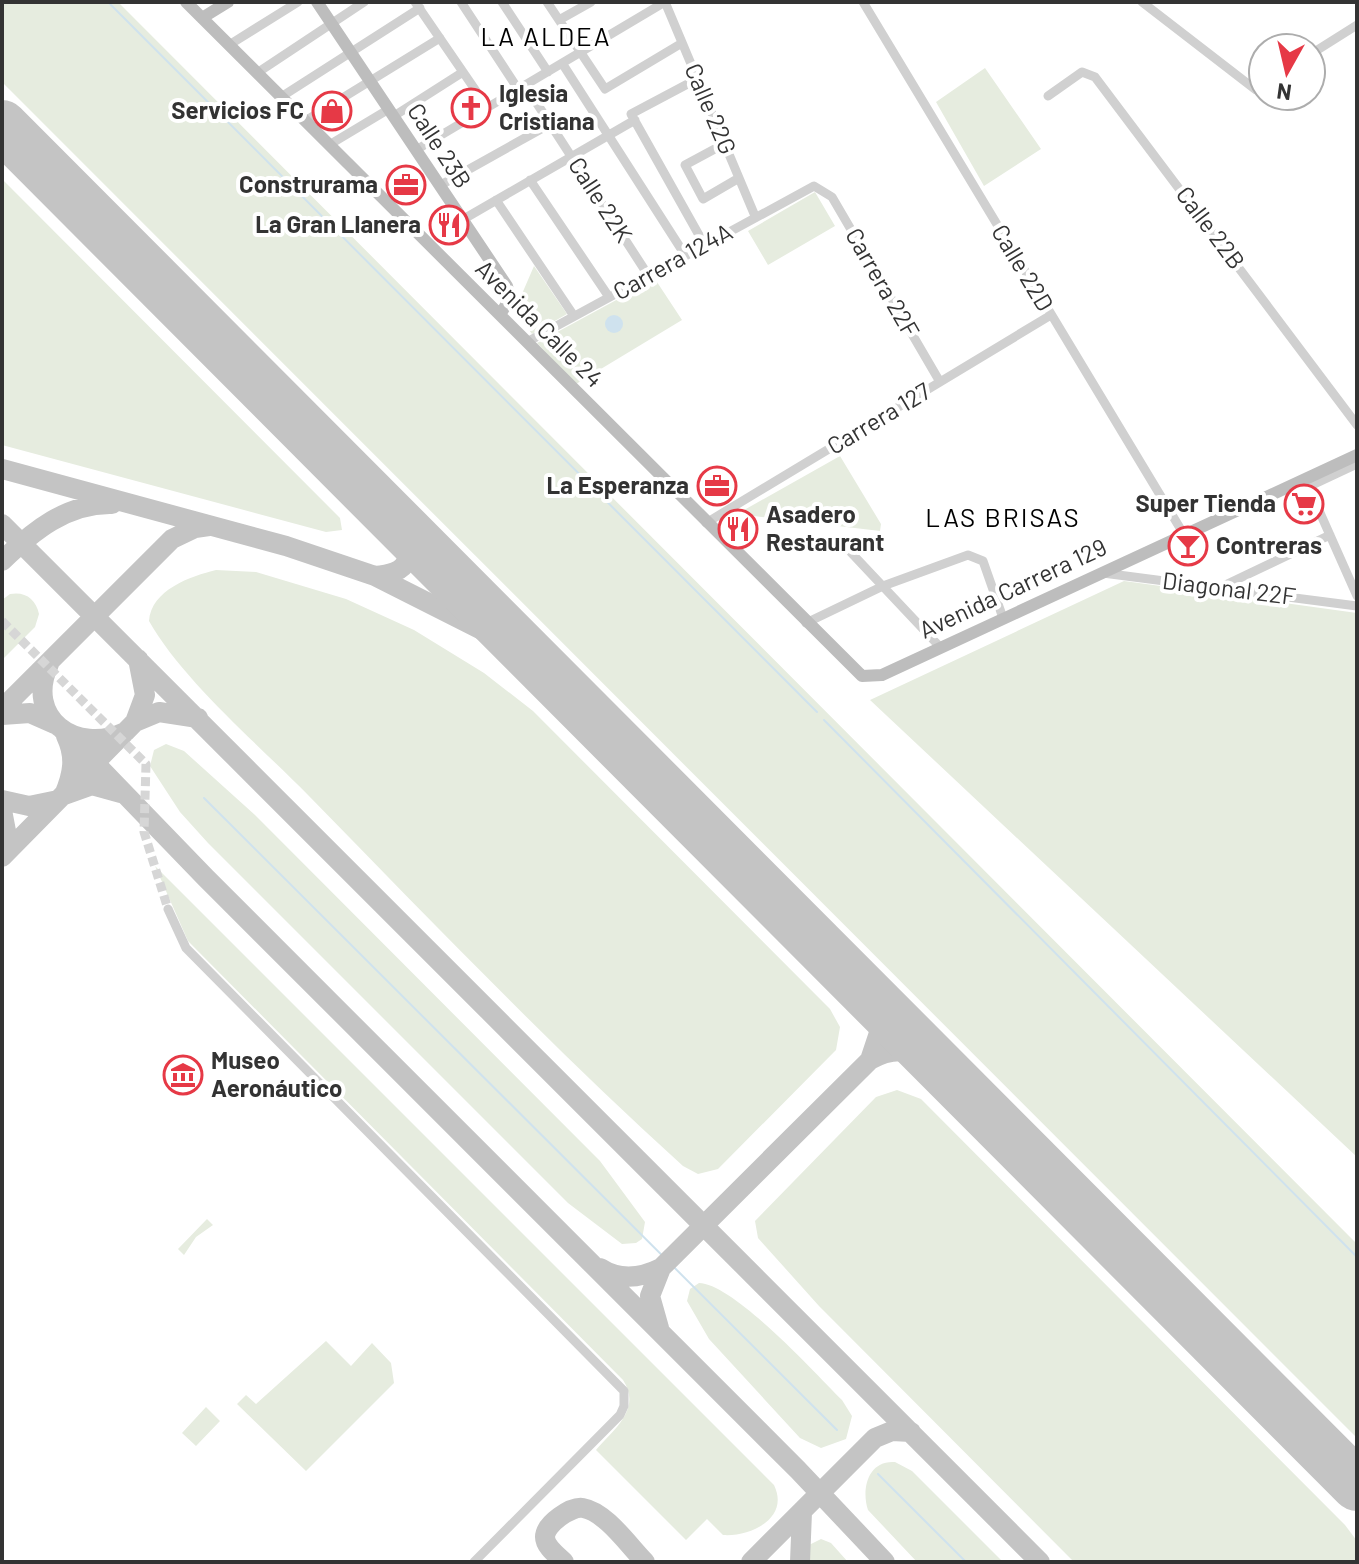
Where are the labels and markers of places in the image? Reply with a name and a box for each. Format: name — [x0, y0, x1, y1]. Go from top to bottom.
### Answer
place label: Iglesia Cristiana — [499, 78, 595, 135]
church icon: Iglesia Cristiana — [450, 87, 492, 129]
shop icon: Servicios FC — [311, 90, 353, 132]
place label: Servicios FC — [171, 95, 304, 124]
office icon: Construrama — [385, 164, 427, 206]
place label: Construrama — [239, 169, 378, 198]
restaurant icon: La Gran Llanera — [428, 204, 470, 246]
place label: La Gran Llanera — [255, 209, 421, 238]
office icon: La Esperanza — [696, 465, 738, 507]
place label: La Esperanza — [547, 470, 689, 499]
supermarket icon: Super Tienda — [1283, 483, 1325, 525]
place label: Super Tienda — [1136, 488, 1276, 517]
place label: Asadero Restaurant — [766, 499, 884, 556]
restaurant icon: Asadero Restaurant — [717, 508, 759, 550]
bar icon: Contreras — [1167, 525, 1209, 567]
place label: Contreras — [1216, 530, 1322, 559]
place label: Museo Aeronáutico — [211, 1045, 342, 1102]
museum icon: Museo Aeronáutico — [162, 1054, 204, 1096]

